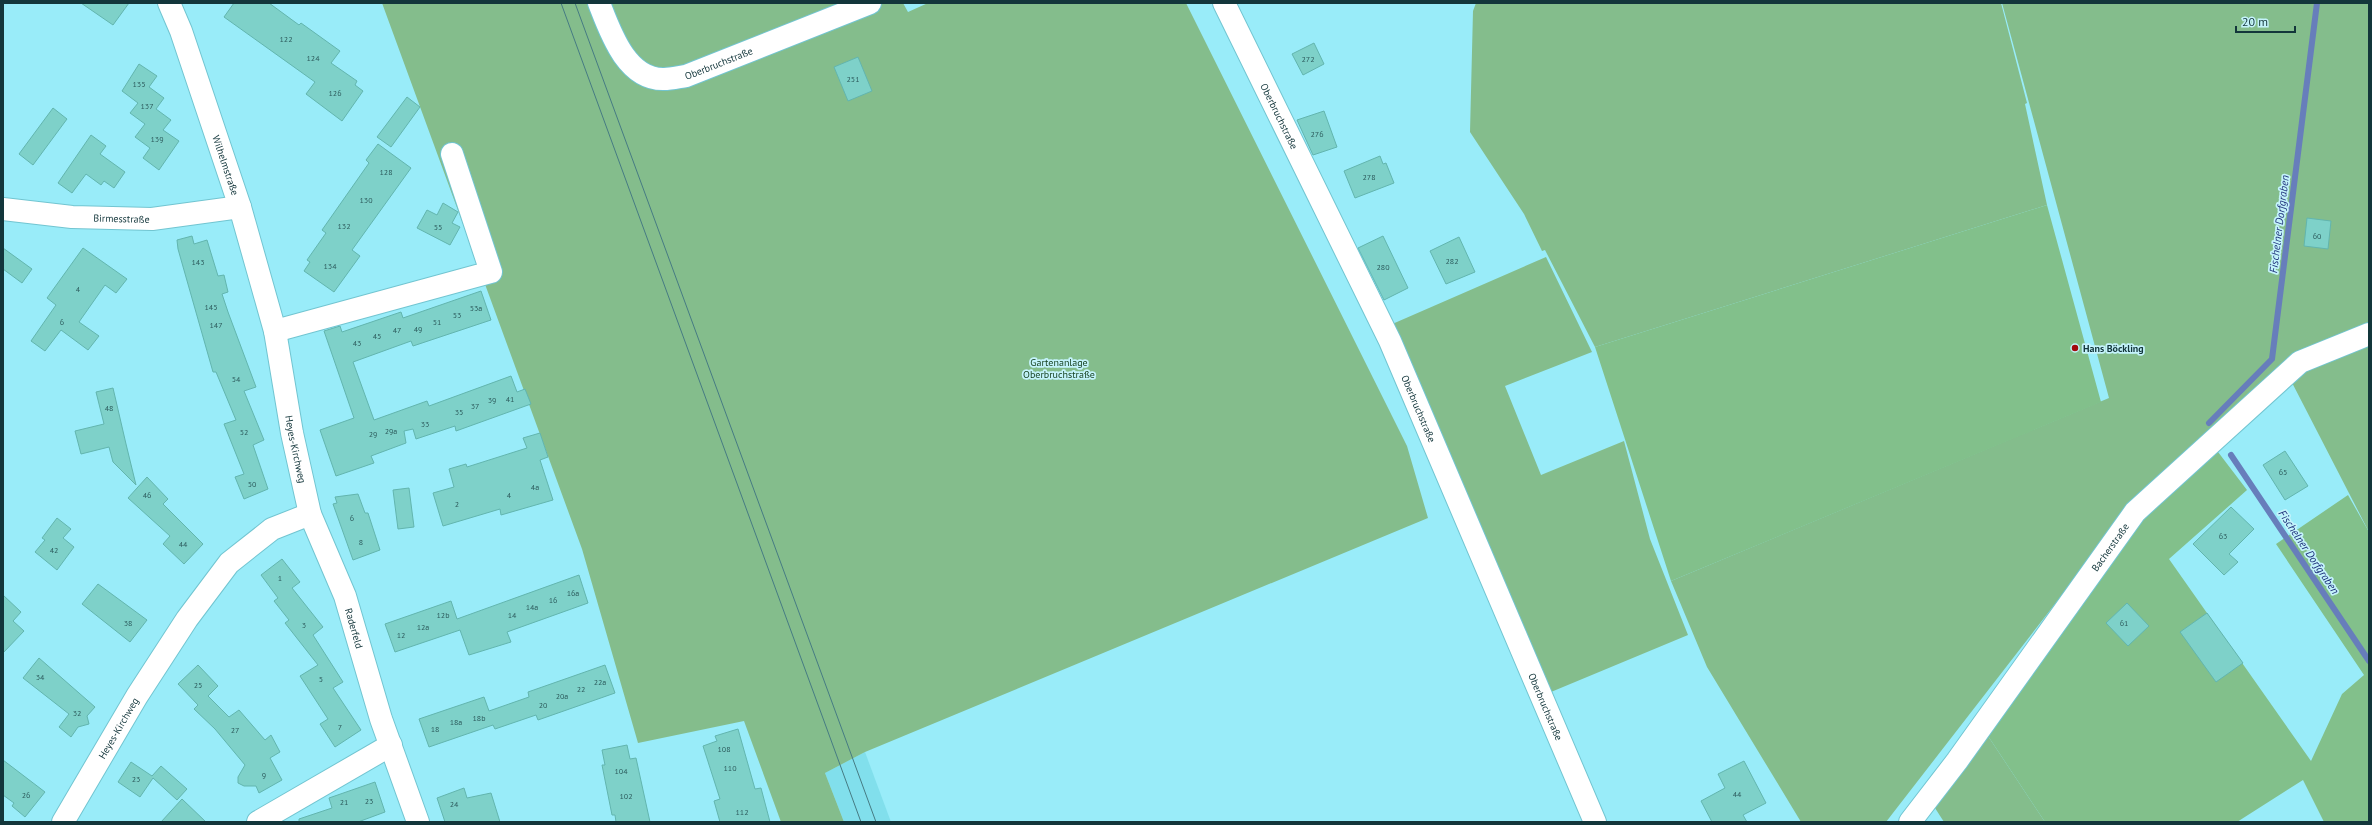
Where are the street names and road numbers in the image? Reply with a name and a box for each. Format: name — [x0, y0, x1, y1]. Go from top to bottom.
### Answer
street label: Oberbruchstraße — [683, 44, 755, 83]
street label: Oberbruchstraße — [1257, 81, 1301, 151]
street label: Wilhelmstraße — [209, 134, 242, 197]
street label: Birmesstraße — [93, 212, 150, 226]
street label: Oberbruchstraße — [1398, 373, 1438, 444]
street label: Heyes-Kirchweg — [282, 414, 309, 484]
street label: Bacherstraße — [2089, 521, 2132, 574]
street label: Raderfeld — [342, 607, 366, 650]
street label: Oberbruchstraße — [1525, 671, 1565, 742]
street label: Heyes-Kirchweg — [96, 695, 142, 761]

